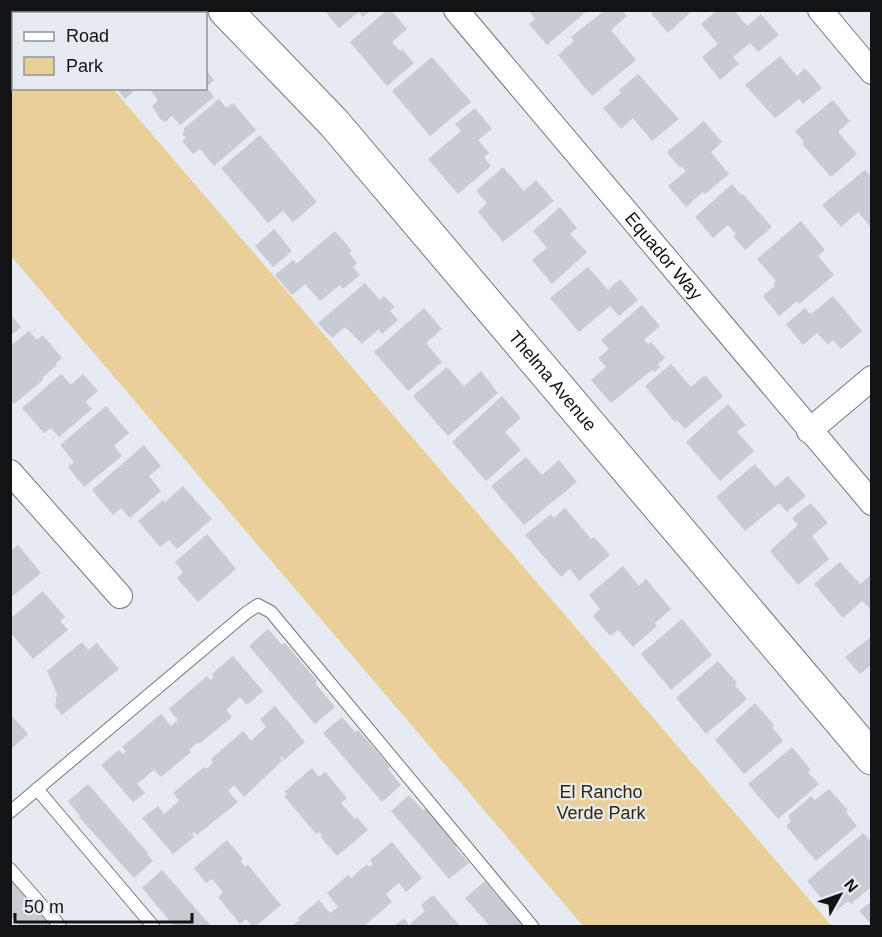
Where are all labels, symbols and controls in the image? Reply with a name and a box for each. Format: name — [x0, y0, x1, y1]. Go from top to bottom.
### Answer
legend — [12, 12, 207, 90]
text: Road — [66, 26, 109, 46]
text: Park — [66, 56, 104, 76]
street label: Equador Way — [621, 208, 706, 304]
street label: Thelma Avenue — [505, 327, 600, 435]
park label: El Rancho Verde Park — [556, 782, 647, 823]
north arrow — [810, 865, 870, 925]
text: N — [841, 876, 861, 896]
scale bar — [15, 886, 192, 924]
text: 50 m — [24, 897, 64, 917]

